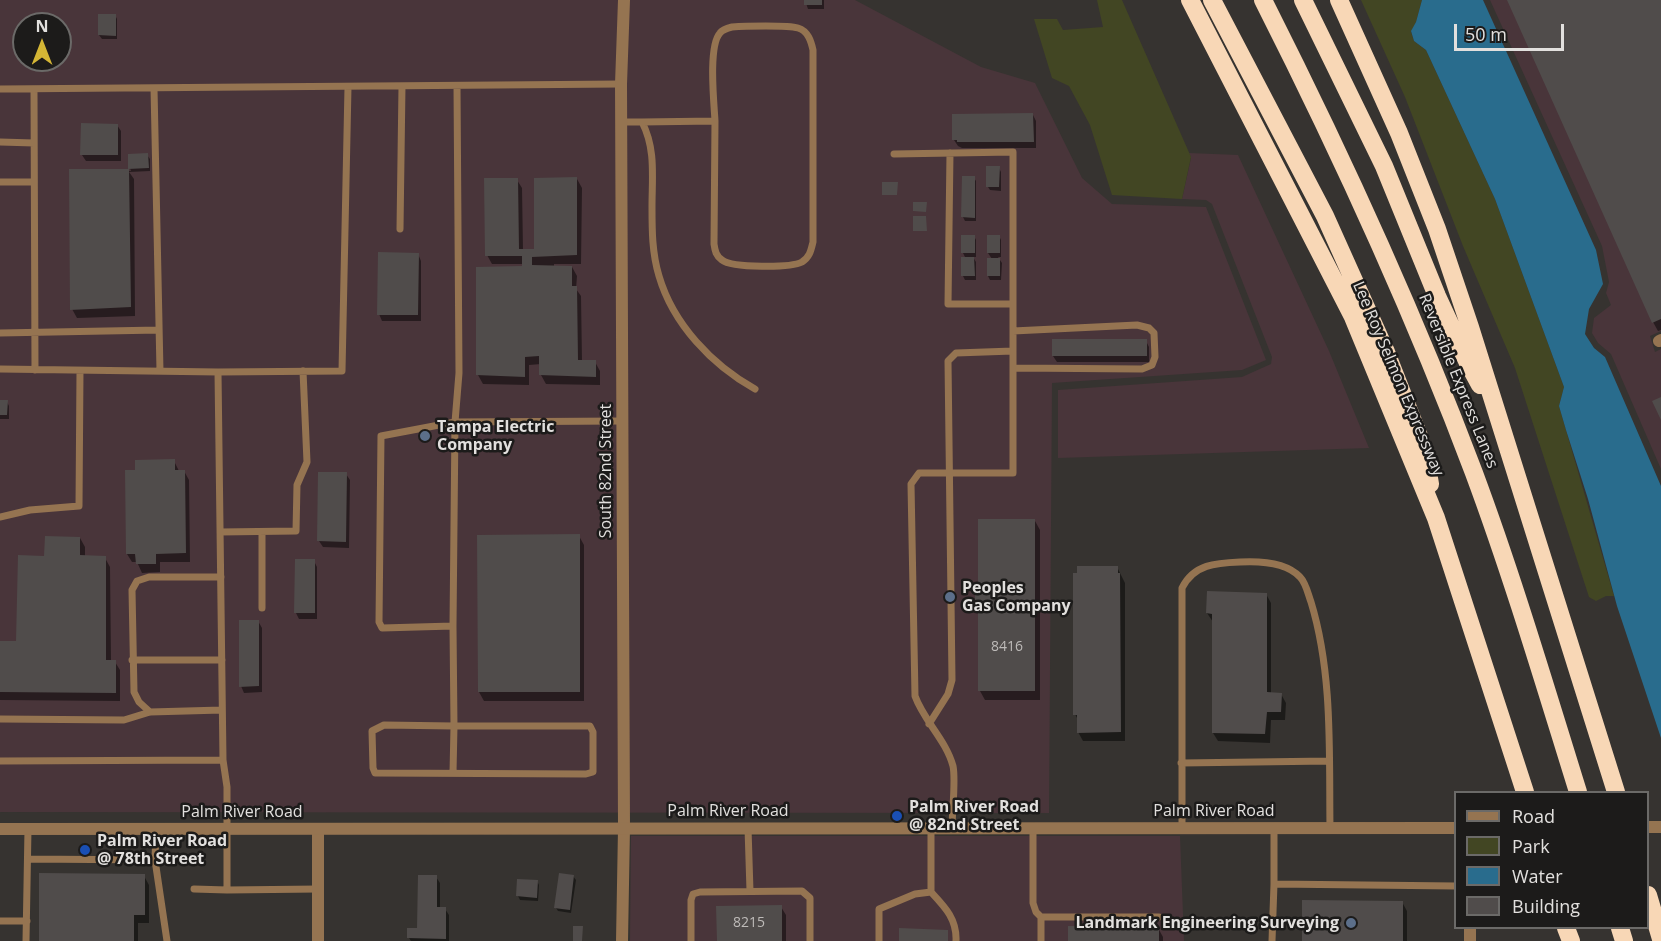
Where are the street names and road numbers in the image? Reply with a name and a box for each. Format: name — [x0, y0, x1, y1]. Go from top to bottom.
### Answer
street label: Lee Roy Selmon Expressway — [1348, 279, 1448, 479]
street label: Reversible Express Lanes — [1414, 291, 1502, 471]
street label: South 82nd Street — [596, 404, 616, 538]
street label: Palm River Road — [667, 801, 789, 821]
street label: Palm River Road — [1153, 801, 1275, 821]
street label: Palm River Road — [181, 802, 303, 822]

